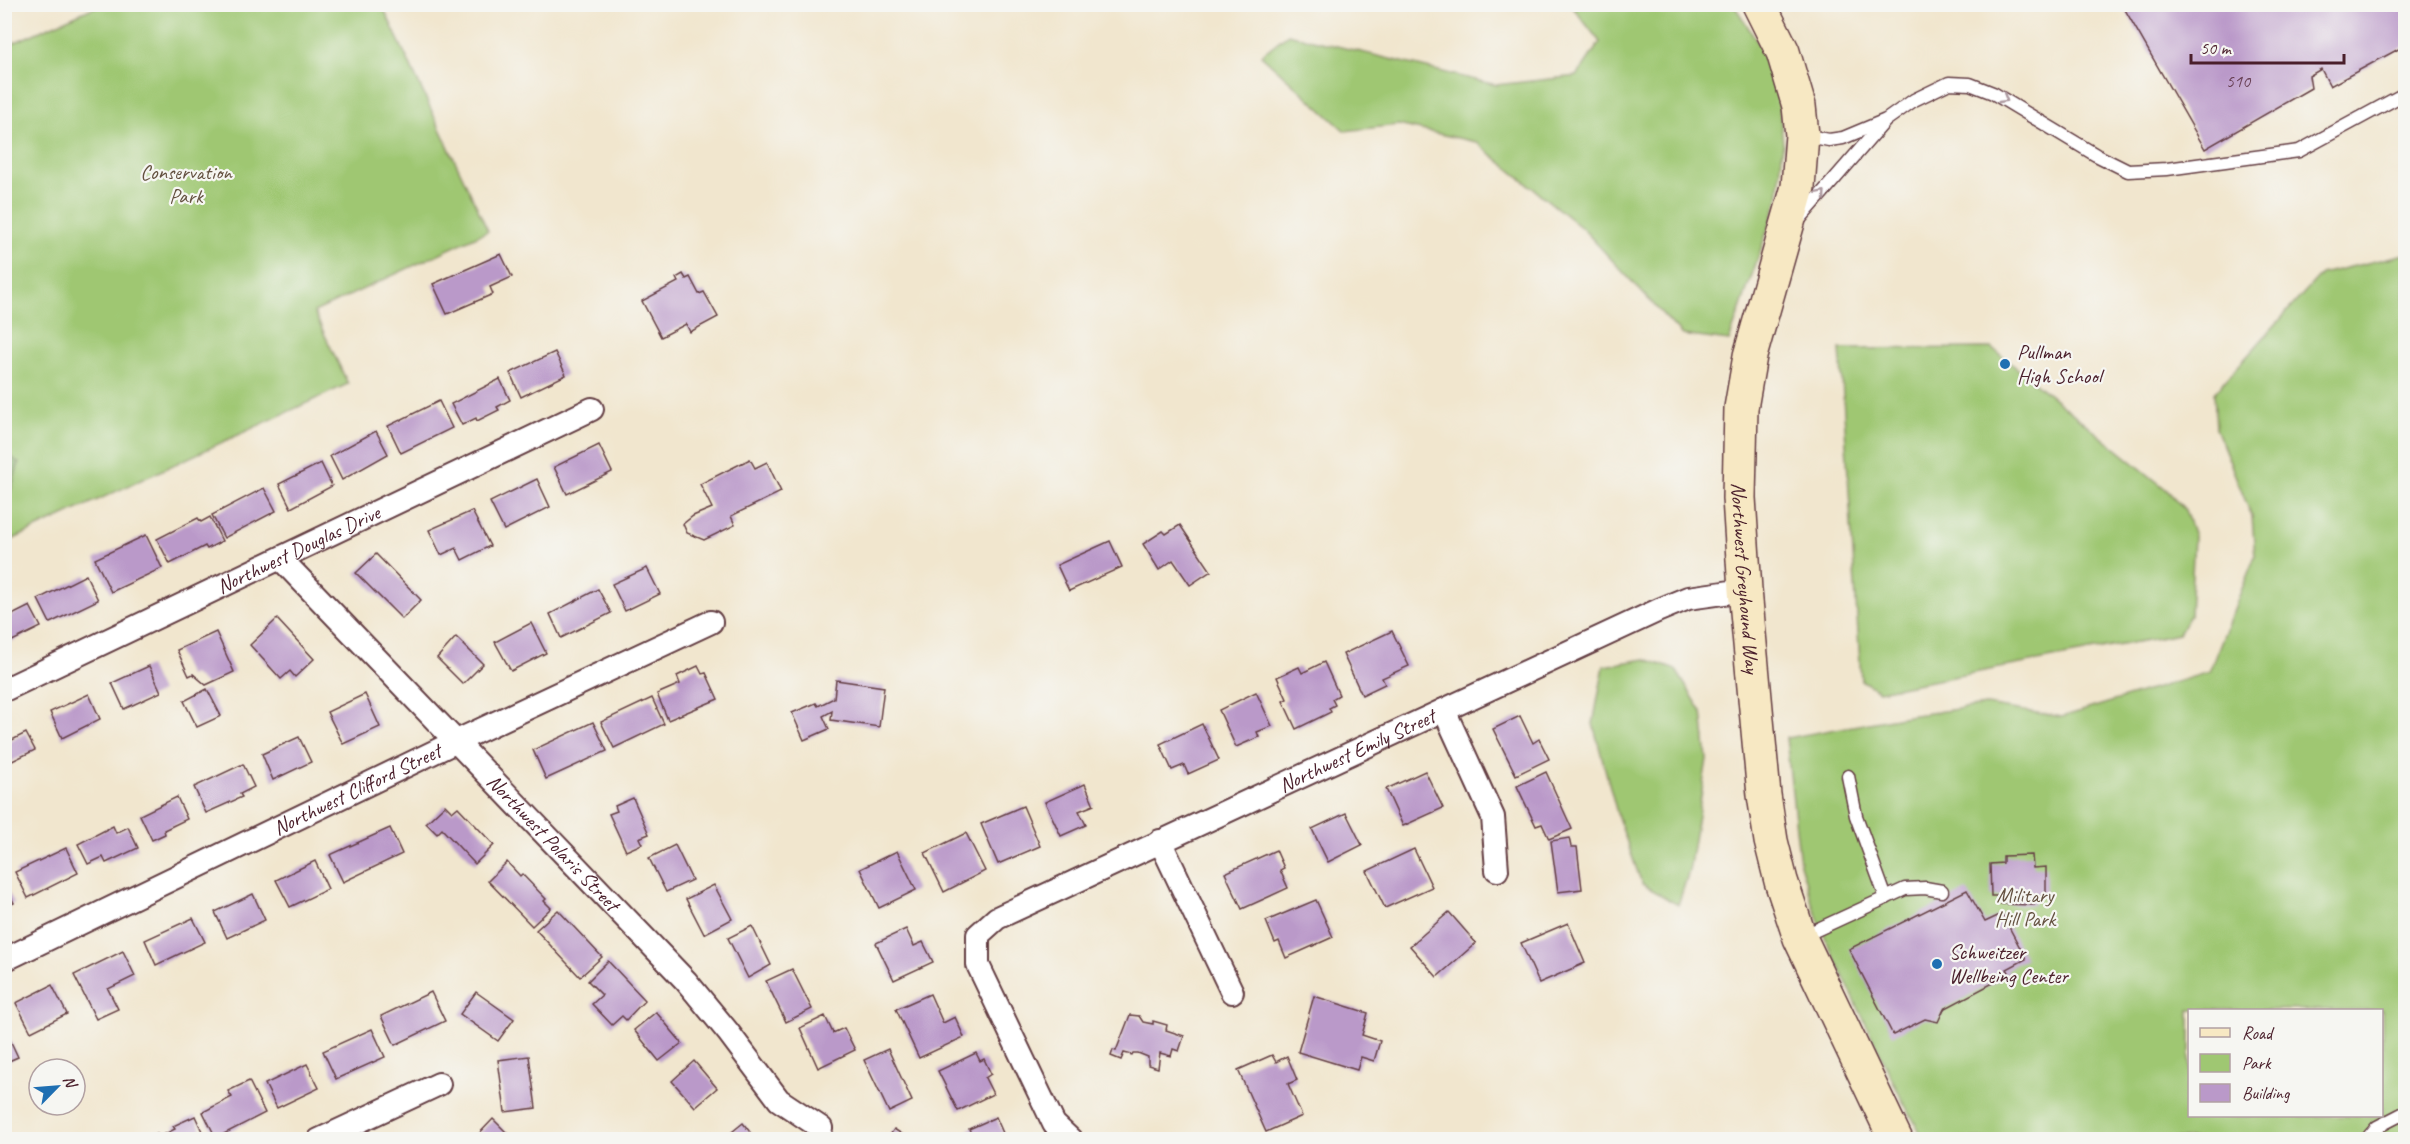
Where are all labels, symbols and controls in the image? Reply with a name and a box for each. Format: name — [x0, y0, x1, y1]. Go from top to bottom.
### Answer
scale bar — [2191, 27, 2344, 65]
text: 50 m — [2200, 37, 2233, 59]
house number: 510 — [2226, 70, 2252, 92]
one-way arrow — [1998, 92, 2008, 104]
park label: Conservation Park — [140, 159, 233, 209]
one-way arrow — [1815, 190, 1826, 201]
place label: Pullman High School — [2017, 339, 2105, 389]
marker: Pullman High School — [1998, 357, 2012, 371]
street label: Northwest Greyhound Way — [1726, 482, 1766, 676]
street label: Northwest Douglas Drive — [212, 498, 386, 599]
street label: Northwest Emily Street — [1275, 702, 1442, 798]
street label: Northwest Clifford Street — [269, 736, 448, 841]
street label: Northwest Polaris Street — [481, 769, 627, 919]
park label: Military Hill Park — [1995, 882, 2058, 932]
place label: Schweitzer Wellbeing Center — [1949, 939, 2069, 989]
marker: Schweitzer Wellbeing Center — [1930, 957, 1944, 971]
legend — [2188, 1009, 2383, 1117]
text: Road — [2242, 1022, 2275, 1044]
text: Park — [2242, 1052, 2272, 1074]
north arrow — [27, 1057, 87, 1117]
text: N — [59, 1072, 82, 1093]
text: Building — [2242, 1082, 2291, 1104]

